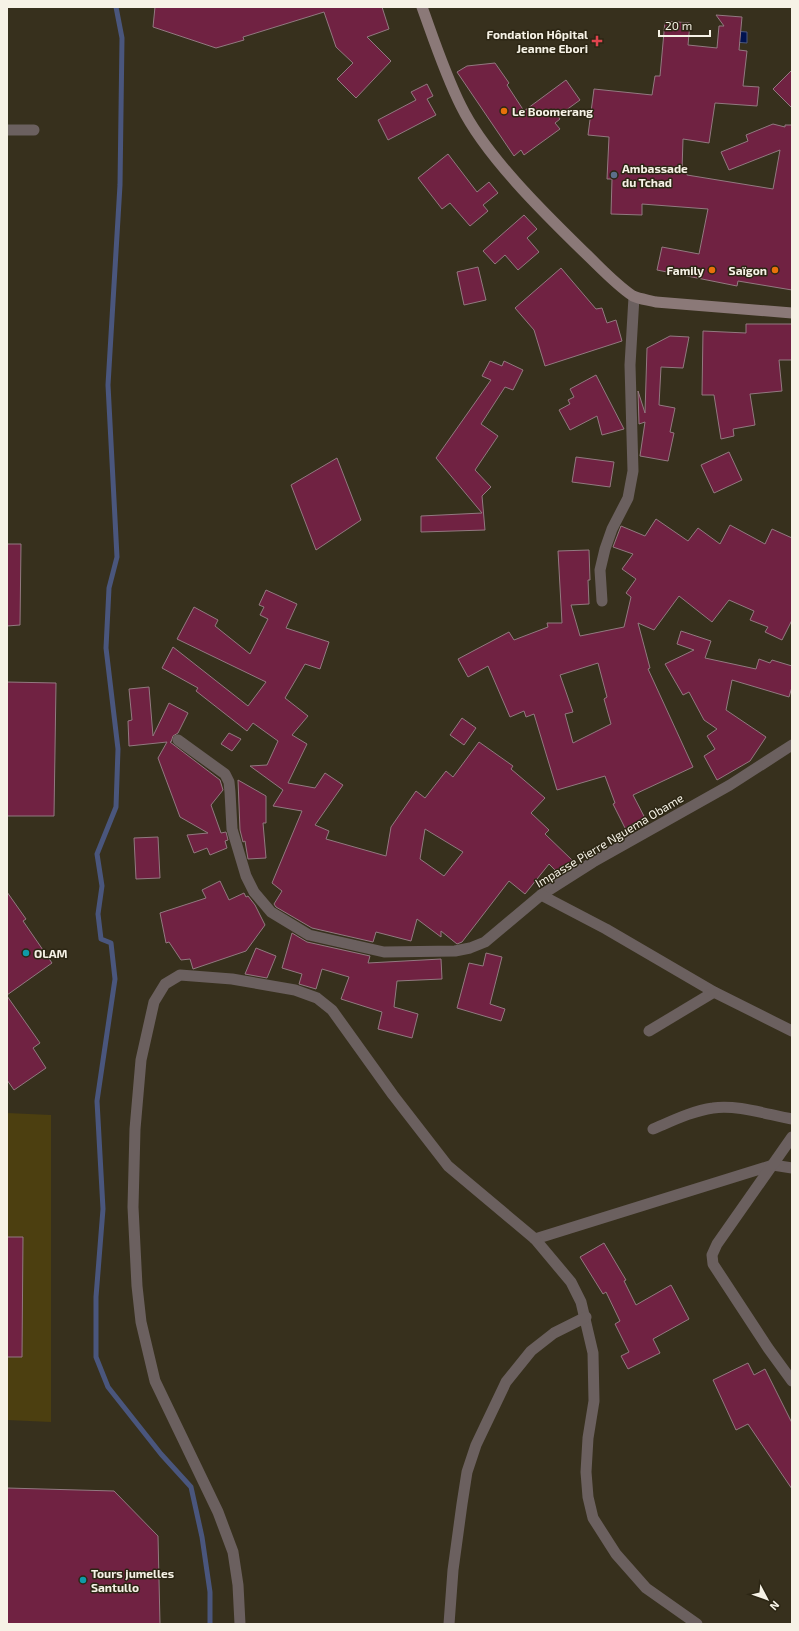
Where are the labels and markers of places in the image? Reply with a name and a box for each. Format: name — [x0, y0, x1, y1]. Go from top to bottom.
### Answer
place label: Fondation Hôpital Jeanne Ebori — [487, 27, 588, 55]
marker: Fondation Hôpital Jeanne Ebori — [591, 35, 603, 47]
place label: Le Boomerang — [512, 104, 593, 118]
marker: Le Boomerang — [499, 106, 509, 116]
place label: Ambassade du Tchad — [622, 161, 688, 189]
marker: Ambassade du Tchad — [609, 170, 619, 180]
place label: Family — [666, 263, 704, 278]
place label: Saïgon — [729, 263, 767, 277]
marker: Family — [707, 265, 717, 275]
marker: Saïgon — [770, 265, 780, 275]
place label: OLAM — [34, 946, 68, 960]
marker: OLAM — [21, 948, 31, 958]
place label: Tours jumelles Santullo — [91, 1566, 174, 1594]
marker: Tours jumelles Santullo — [78, 1575, 88, 1585]

